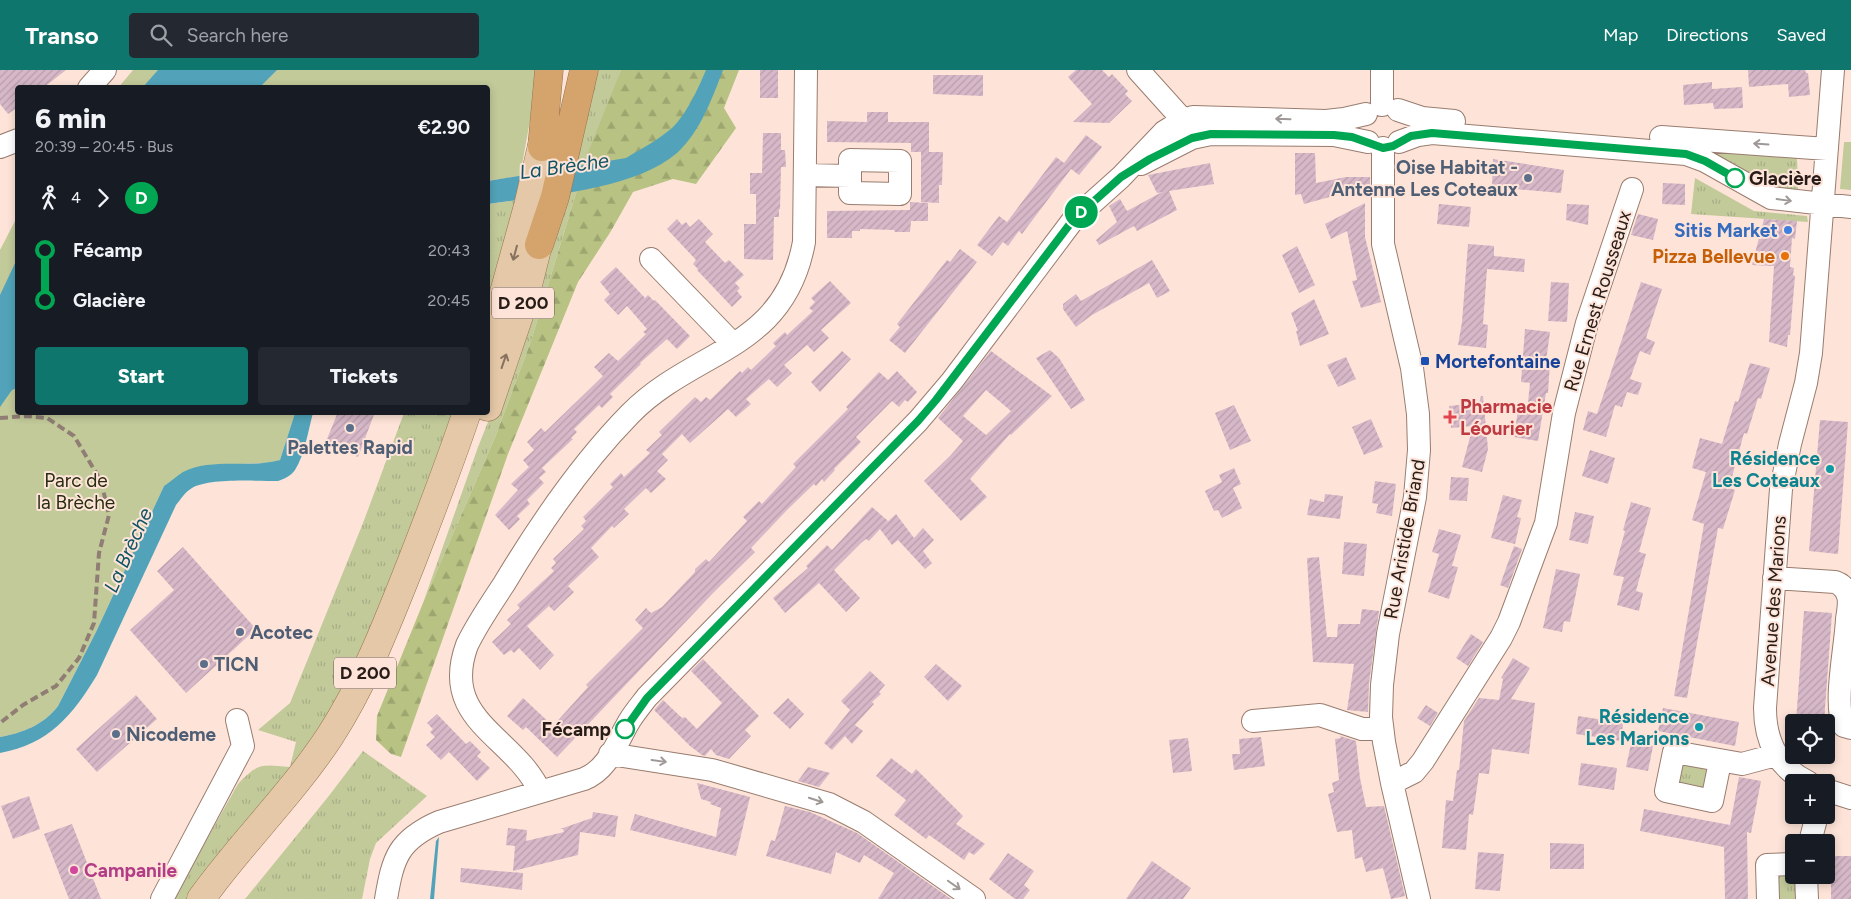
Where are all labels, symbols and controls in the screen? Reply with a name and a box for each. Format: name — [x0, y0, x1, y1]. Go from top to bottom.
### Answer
search box — [129, 13, 479, 58]
text: Transo — [25, 21, 99, 50]
icon: search — [147, 21, 175, 49]
text: Search here — [187, 24, 288, 47]
text: Map — [1603, 24, 1638, 46]
text: Directions — [1666, 24, 1748, 46]
text: Saved — [1776, 24, 1826, 46]
text: 6 min — [35, 101, 106, 135]
one-way arrow — [1275, 115, 1291, 124]
text: €2.90 — [418, 116, 470, 139]
text: 20:39 – 20:45 · Bus — [35, 137, 173, 156]
one-way arrow — [1753, 140, 1769, 149]
water label: La Brèche — [518, 148, 610, 184]
place label: Oise Habitat - Antenne Les Coteaux — [1331, 156, 1518, 201]
place label: Glacière — [1749, 167, 1822, 190]
marker: Glacière — [1725, 168, 1745, 188]
marker: Oise Habitat - Antenne Les Coteaux — [1522, 172, 1534, 184]
icon: walk — [35, 184, 63, 212]
icon: forward — [89, 184, 117, 212]
text: D — [135, 187, 148, 209]
text: 4 — [71, 188, 81, 207]
line badge: D — [1065, 196, 1097, 228]
one-way arrow — [1776, 196, 1792, 206]
text: D — [1075, 201, 1087, 223]
street label: Rue Ernest Rousseaux — [1559, 208, 1636, 394]
place label: Sitis Market — [1674, 219, 1778, 242]
marker: Sitis Market — [1782, 224, 1794, 236]
text: Fécamp — [73, 239, 142, 262]
text: 20:43 — [428, 241, 470, 260]
one-way arrow — [510, 245, 520, 261]
place label: Pizza Bellevue — [1652, 245, 1775, 268]
marker: Pizza Bellevue — [1779, 250, 1791, 262]
road number: D 200 — [492, 288, 554, 318]
text: Glacière — [73, 289, 146, 312]
text: 20:45 — [428, 291, 470, 310]
button: Start — [35, 347, 248, 405]
button: Tickets — [258, 347, 470, 405]
place label: Mortefontaine — [1435, 350, 1561, 373]
one-way arrow — [500, 354, 509, 370]
marker: Mortefontaine — [1419, 355, 1431, 367]
place label: Pharmacie Léourier — [1460, 395, 1553, 440]
marker: Pharmacie Léourier — [1444, 411, 1456, 423]
marker: Palettes Rapid — [344, 422, 356, 434]
place label: Palettes Rapid — [287, 436, 413, 459]
place label: Résidence Les Coteaux — [1712, 447, 1820, 492]
street label: Rue Aristide Briand — [1379, 457, 1430, 621]
marker: Résidence Les Coteaux — [1824, 463, 1836, 475]
park label: Parc de la Brèche — [37, 469, 115, 514]
water label: La Brèche — [99, 504, 157, 596]
street label: Avenue des Marions — [1756, 515, 1791, 687]
place label: Acotec — [250, 621, 313, 644]
marker: Acotec — [234, 626, 246, 638]
place label: TICN — [214, 653, 259, 676]
marker: TICN — [198, 658, 210, 670]
road number: D 200 — [334, 658, 396, 688]
place label: Résidence Les Marions — [1586, 705, 1689, 750]
map controls — [1785, 714, 1835, 884]
button: locate — [1785, 714, 1835, 764]
place label: Fécamp — [542, 718, 611, 741]
marker: Fécamp — [615, 719, 635, 739]
marker: Résidence Les Marions — [1693, 721, 1705, 733]
place label: Nicodeme — [126, 723, 216, 746]
marker: Nicodeme — [110, 728, 122, 740]
one-way arrow — [650, 757, 666, 767]
button: + — [1785, 774, 1835, 824]
one-way arrow — [808, 796, 824, 805]
button: − — [1785, 834, 1835, 884]
place label: Campanile — [84, 859, 177, 882]
marker: Campanile — [68, 864, 80, 876]
one-way arrow — [947, 880, 961, 890]

